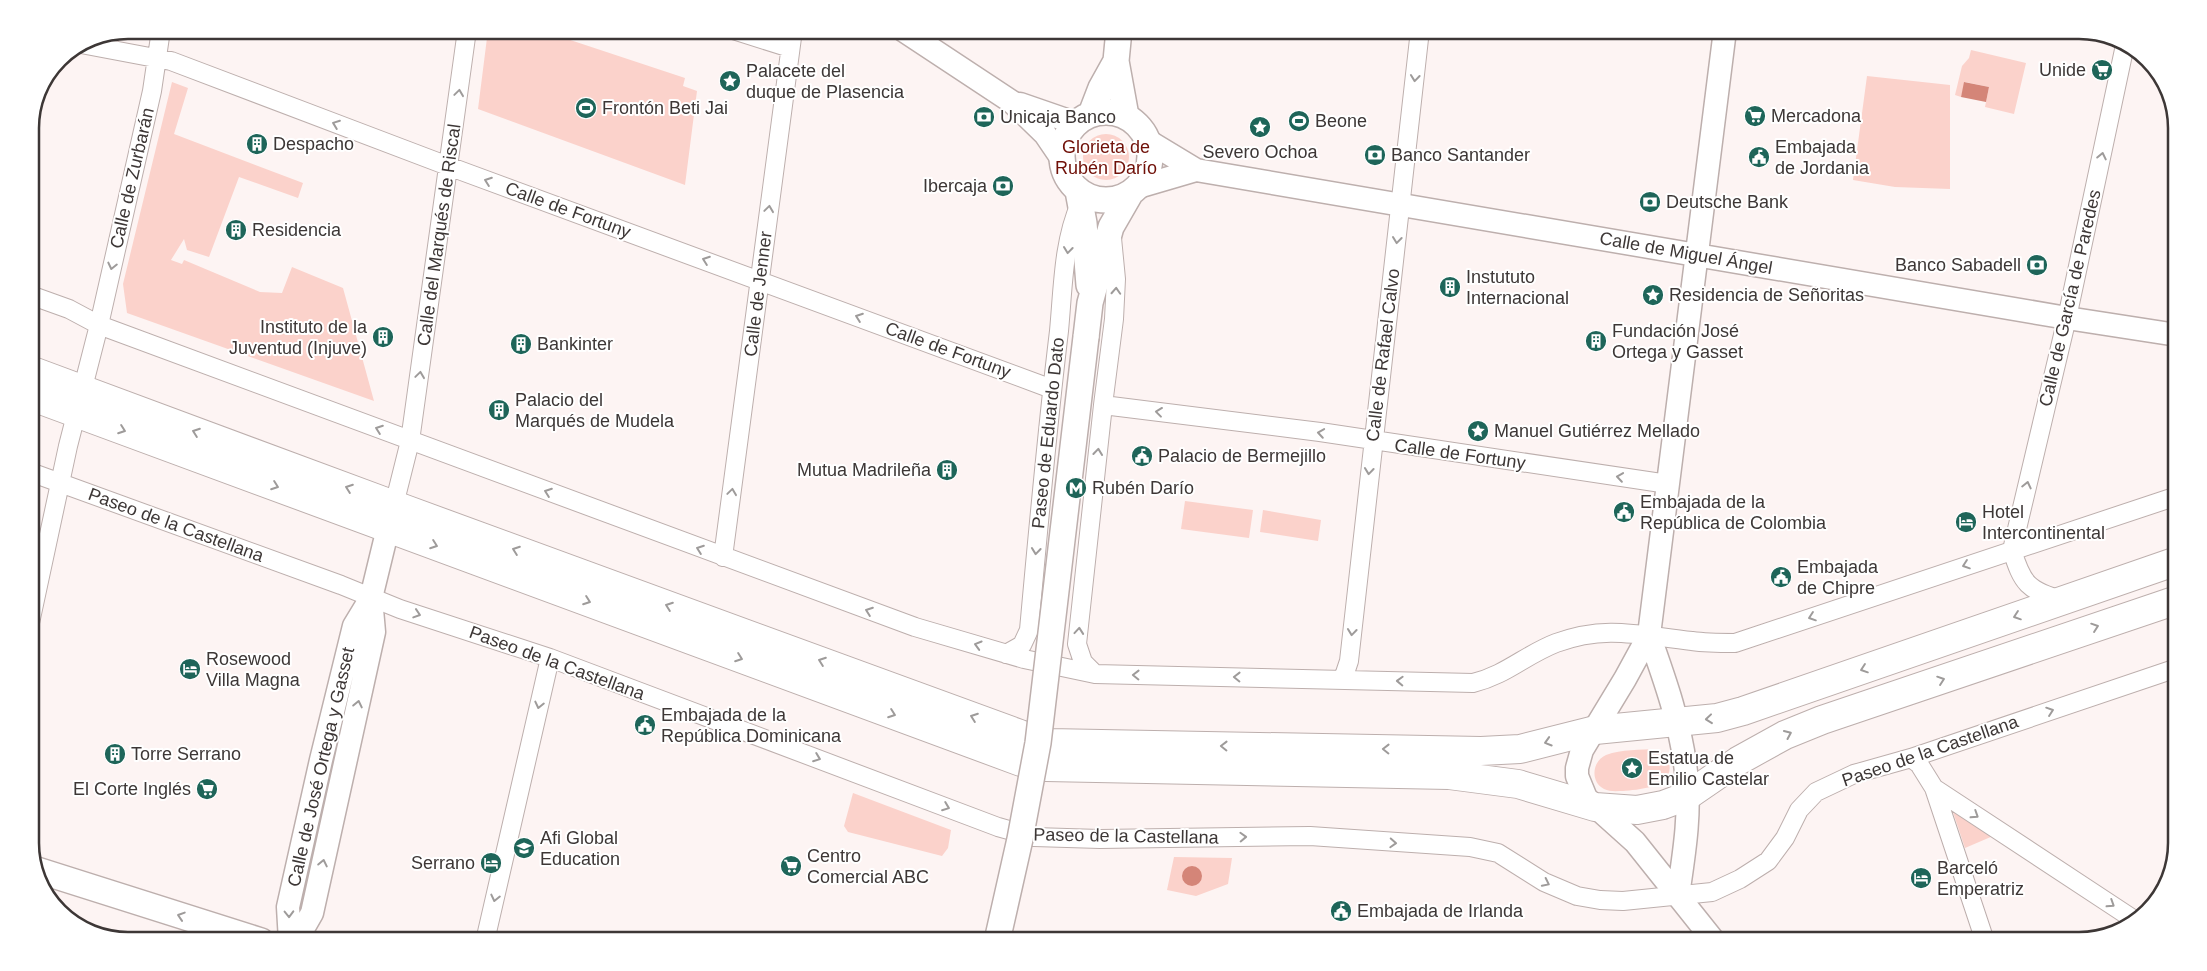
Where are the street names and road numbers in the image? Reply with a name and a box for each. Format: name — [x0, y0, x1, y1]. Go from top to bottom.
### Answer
street label: Calle de Zurbarán — [106, 106, 158, 250]
street label: Calle del Marqués de Riscal — [414, 123, 464, 347]
street label: Calle de Fortuny — [503, 178, 633, 242]
street label: Calle de García de Paredes — [2035, 188, 2105, 408]
street label: Calle de Miguel Ángel — [1598, 228, 1774, 278]
street label: Calle de Jenner — [740, 230, 776, 358]
street label: Calle de Rafael Calvo — [1362, 267, 1404, 443]
street label: Calle de Fortuny — [883, 318, 1013, 382]
street label: Paseo de Eduardo Dato — [1028, 336, 1068, 530]
street label: Calle de Fortuny — [1393, 435, 1527, 473]
street label: Paseo de la Castellana — [86, 484, 267, 566]
street label: Paseo de la Castellana — [467, 622, 648, 704]
street label: Calle de José Ortega y Gasset — [284, 645, 358, 889]
street label: Paseo de la Castellana — [1839, 711, 2022, 791]
street label: Paseo de la Castellana — [1033, 824, 1220, 848]

